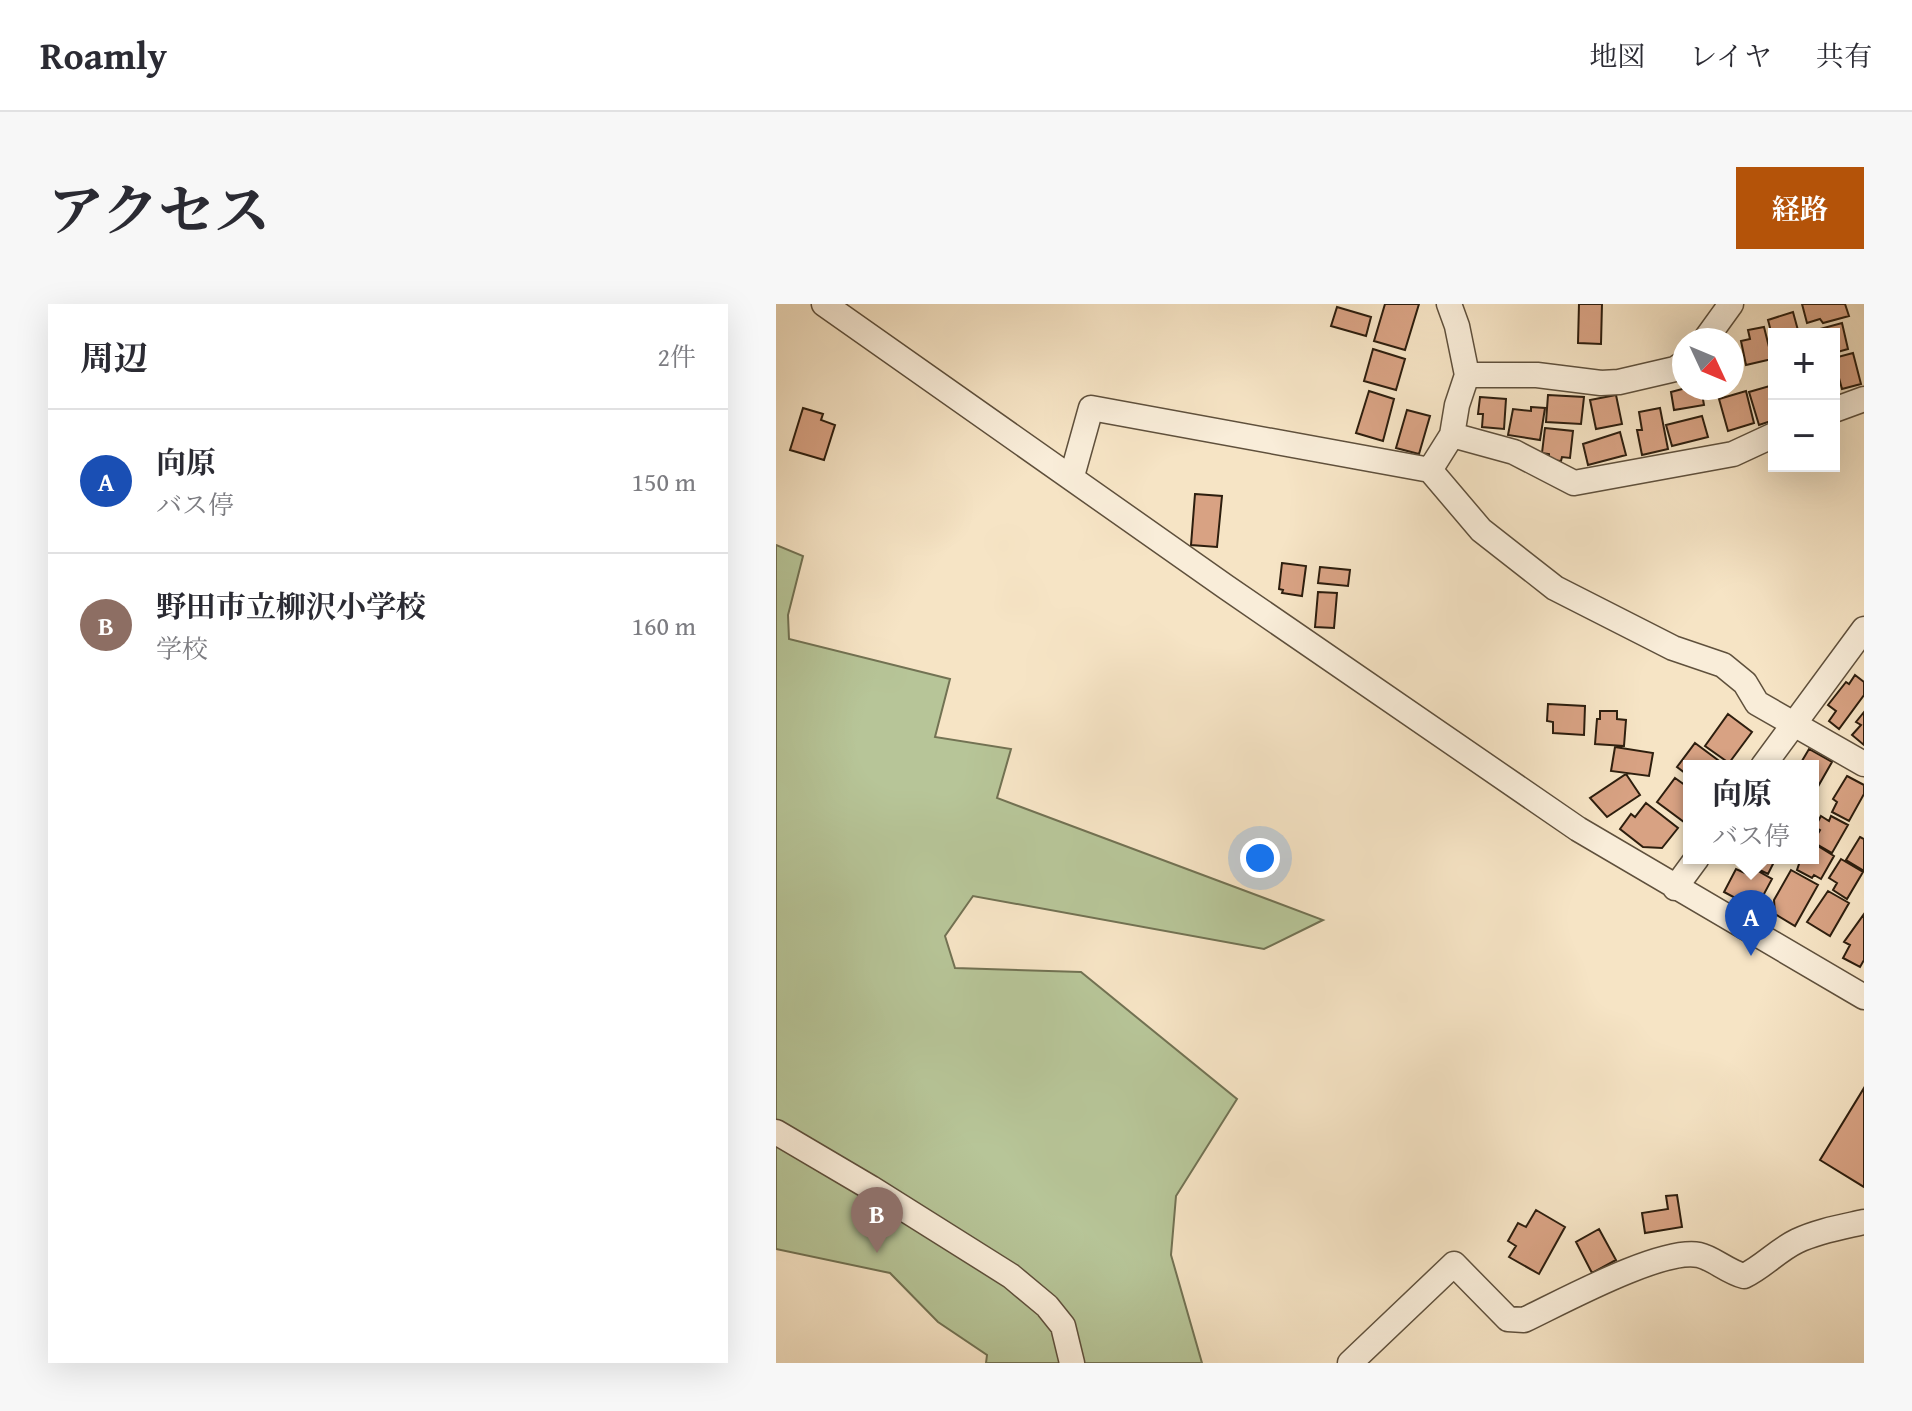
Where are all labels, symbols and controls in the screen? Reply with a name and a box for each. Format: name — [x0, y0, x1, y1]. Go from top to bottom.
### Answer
text: Roamly — [40, 27, 167, 83]
text: 地図 — [1589, 35, 1645, 76]
text: レイヤ — [1689, 35, 1772, 76]
text: 共有 — [1816, 35, 1872, 76]
button: 経路 — [1736, 167, 1864, 249]
text: アクセス — [48, 168, 270, 251]
north arrow — [1672, 328, 1744, 400]
map controls — [1768, 328, 1840, 472]
button: + — [1768, 328, 1840, 400]
text: 周辺 — [80, 333, 148, 382]
text: 2件 — [657, 337, 696, 376]
button: − — [1768, 400, 1840, 472]
text: 向原 — [156, 440, 216, 484]
text: A — [98, 462, 114, 501]
text: 150 m — [631, 462, 696, 501]
text: バス停 — [156, 485, 234, 524]
text: 野田市立柳沢小学校 — [156, 584, 426, 628]
text: B — [98, 606, 114, 645]
text: 160 m — [631, 606, 696, 645]
text: 学校 — [156, 629, 208, 668]
popup — [1683, 760, 1819, 864]
text: 向原 — [1712, 771, 1772, 815]
text: バス停 — [1712, 816, 1790, 855]
your location — [1240, 838, 1280, 878]
pin: A — [1725, 890, 1777, 956]
pin: B — [851, 1187, 903, 1253]

